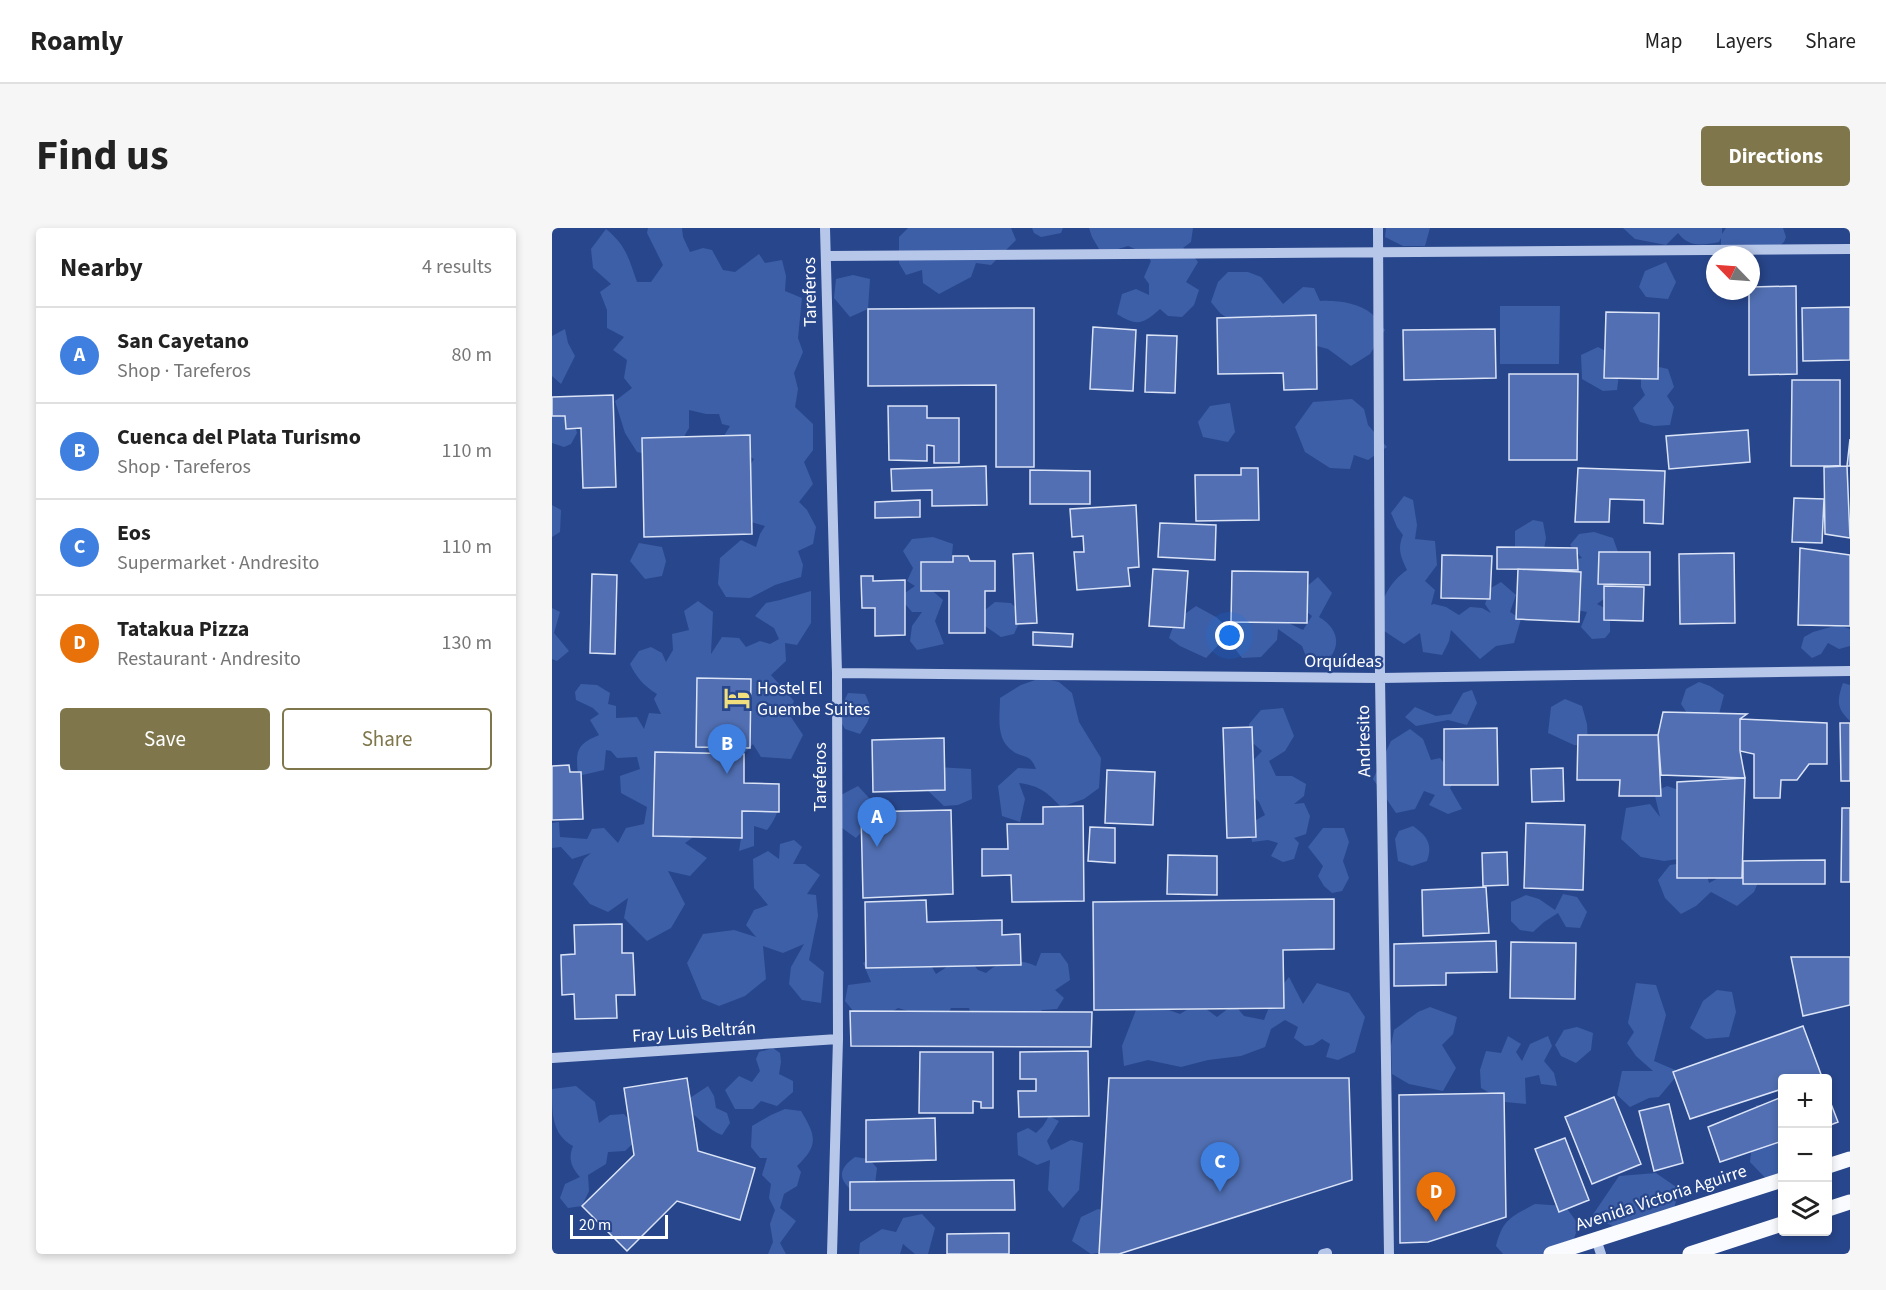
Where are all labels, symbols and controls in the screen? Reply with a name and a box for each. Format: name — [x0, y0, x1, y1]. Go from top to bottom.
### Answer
text: Roamly — [30, 21, 123, 61]
text: Map — [1645, 26, 1682, 56]
text: Layers — [1715, 26, 1772, 56]
text: Share — [1805, 26, 1856, 56]
text: Find us — [36, 126, 169, 186]
button: Directions — [1701, 126, 1850, 186]
north arrow — [1706, 246, 1760, 300]
text: Nearby — [60, 249, 143, 286]
text: 4 results — [422, 253, 492, 281]
street label: Tareferos — [797, 257, 823, 327]
text: San Cayetano — [117, 325, 249, 357]
text: A — [74, 341, 85, 369]
text: 80 m — [452, 341, 492, 369]
text: Shop · Tareferos — [117, 357, 251, 385]
text: Cuenca del Plata Turismo — [117, 421, 361, 453]
text: B — [73, 437, 86, 465]
text: 110 m — [442, 437, 492, 465]
text: Shop · Tareferos — [117, 453, 251, 481]
text: Eos — [117, 517, 151, 549]
text: C — [74, 533, 85, 561]
text: 110 m — [442, 533, 492, 561]
text: Supermarket · Andresito — [117, 549, 319, 577]
text: Tatakua Pizza — [117, 613, 249, 645]
your location — [1215, 621, 1244, 650]
text: D — [73, 629, 86, 657]
text: 130 m — [442, 629, 492, 657]
text: Restaurant · Andresito — [117, 645, 301, 673]
street label: Orquídeas — [1304, 649, 1382, 674]
place label: Hostel El Guembe Suites — [757, 676, 870, 722]
hotel icon: Hostel El Guembe Suites — [722, 683, 752, 713]
street label: Andresito — [1351, 705, 1377, 777]
button: Save — [60, 708, 270, 770]
button: Share — [282, 708, 492, 770]
pin: B — [708, 724, 747, 774]
street label: Tareferos — [808, 742, 833, 812]
pin: A — [858, 798, 896, 847]
street label: Fray Luis Beltrán — [631, 1015, 757, 1049]
map controls — [1778, 1074, 1832, 1236]
button: + — [1778, 1074, 1832, 1128]
button: − — [1778, 1128, 1832, 1182]
pin: C — [1200, 1142, 1240, 1192]
street label: Avenida Victoria Aguirre — [1572, 1158, 1750, 1238]
pin: D — [1416, 1172, 1456, 1222]
button: layers — [1778, 1182, 1832, 1236]
scale bar — [570, 1212, 668, 1240]
text: 20 m — [579, 1214, 611, 1236]

